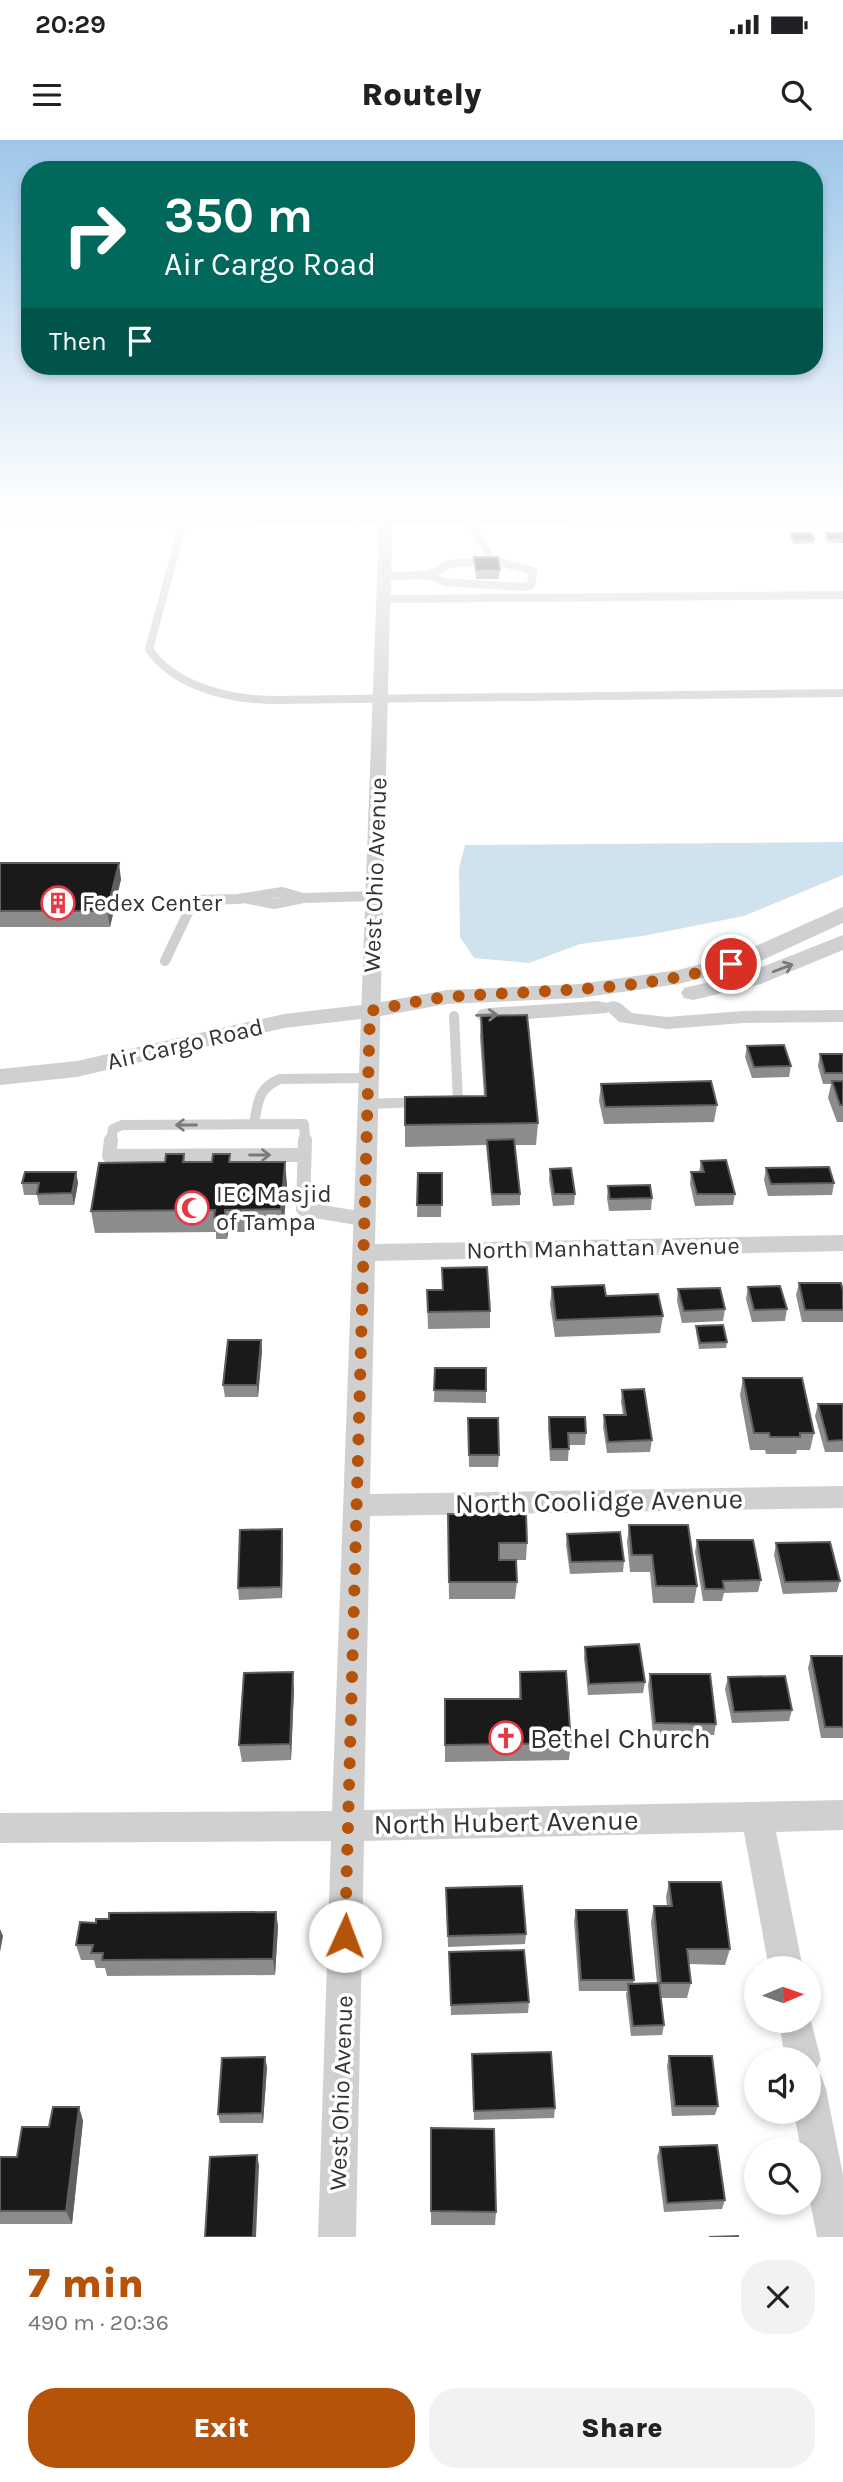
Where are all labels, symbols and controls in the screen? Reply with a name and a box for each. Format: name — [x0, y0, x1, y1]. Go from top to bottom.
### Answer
text: 20:29 — [35, 9, 106, 40]
icon: menu — [28, 76, 66, 114]
text: Routely — [362, 76, 481, 113]
icon: search — [777, 76, 815, 114]
text: 350 m — [164, 187, 313, 244]
icon: right — [49, 189, 140, 280]
text: Air Cargo Road — [164, 246, 376, 283]
icon: arrive — [121, 322, 159, 360]
text: Then — [49, 326, 107, 357]
street label: West Ohio Avenue — [358, 777, 392, 973]
building icon: Fedex Center — [39, 884, 77, 922]
place label: Fedex Center — [82, 889, 223, 917]
pin — [701, 934, 761, 994]
icon: arrive — [712, 945, 750, 983]
one-way arrow — [772, 960, 794, 973]
one-way arrow — [475, 1008, 498, 1021]
street label: Air Cargo Road — [104, 1012, 266, 1076]
one-way arrow — [175, 1118, 198, 1132]
one-way arrow — [248, 1148, 271, 1162]
place label: IEC Masjid of Tampa — [216, 1180, 332, 1236]
mosque icon: IEC Masjid of Tampa — [173, 1189, 211, 1227]
street label: North Manhattan Avenue — [466, 1232, 740, 1264]
street label: North Coolidge Avenue — [455, 1482, 743, 1520]
church icon: Bethel Church — [487, 1719, 525, 1757]
place label: Bethel Church — [530, 1722, 711, 1755]
street label: North Hubert Avenue — [373, 1803, 639, 1841]
position arrow — [308, 1899, 382, 1973]
north arrow — [744, 1956, 821, 2034]
map controls — [744, 1956, 821, 2215]
street label: West Ohio Avenue — [324, 1995, 358, 2191]
button: sound — [744, 2047, 821, 2124]
button: search — [744, 2138, 821, 2215]
text: 7 min — [28, 2258, 144, 2308]
button: close — [741, 2260, 815, 2334]
text: 490 m · 20:36 — [28, 2309, 169, 2336]
button: Exit — [28, 2388, 415, 2468]
button: Share — [429, 2388, 815, 2468]

